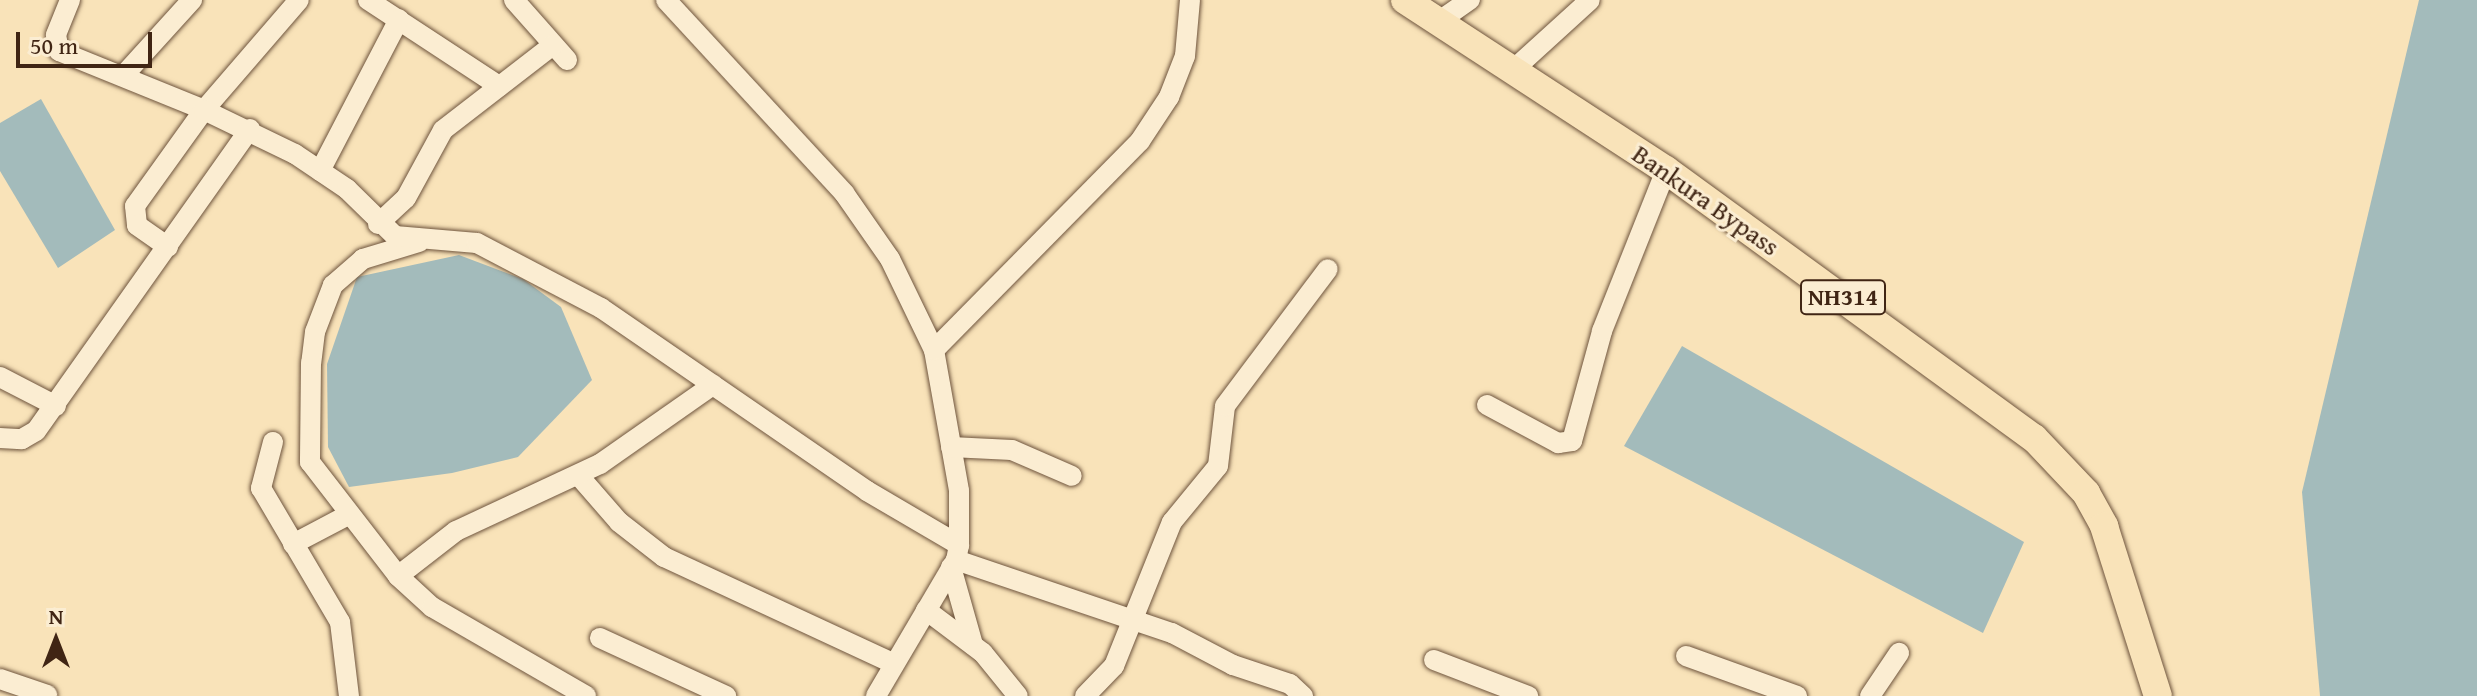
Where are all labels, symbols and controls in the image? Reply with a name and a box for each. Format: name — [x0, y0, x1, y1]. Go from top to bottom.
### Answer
scale bar — [20, 16, 156, 66]
text: 50 m — [30, 28, 78, 63]
street label: Bankura Bypass — [1627, 138, 1785, 262]
road number: NH314 — [1799, 277, 1887, 317]
north arrow — [16, 600, 96, 680]
text: N — [49, 600, 63, 632]

